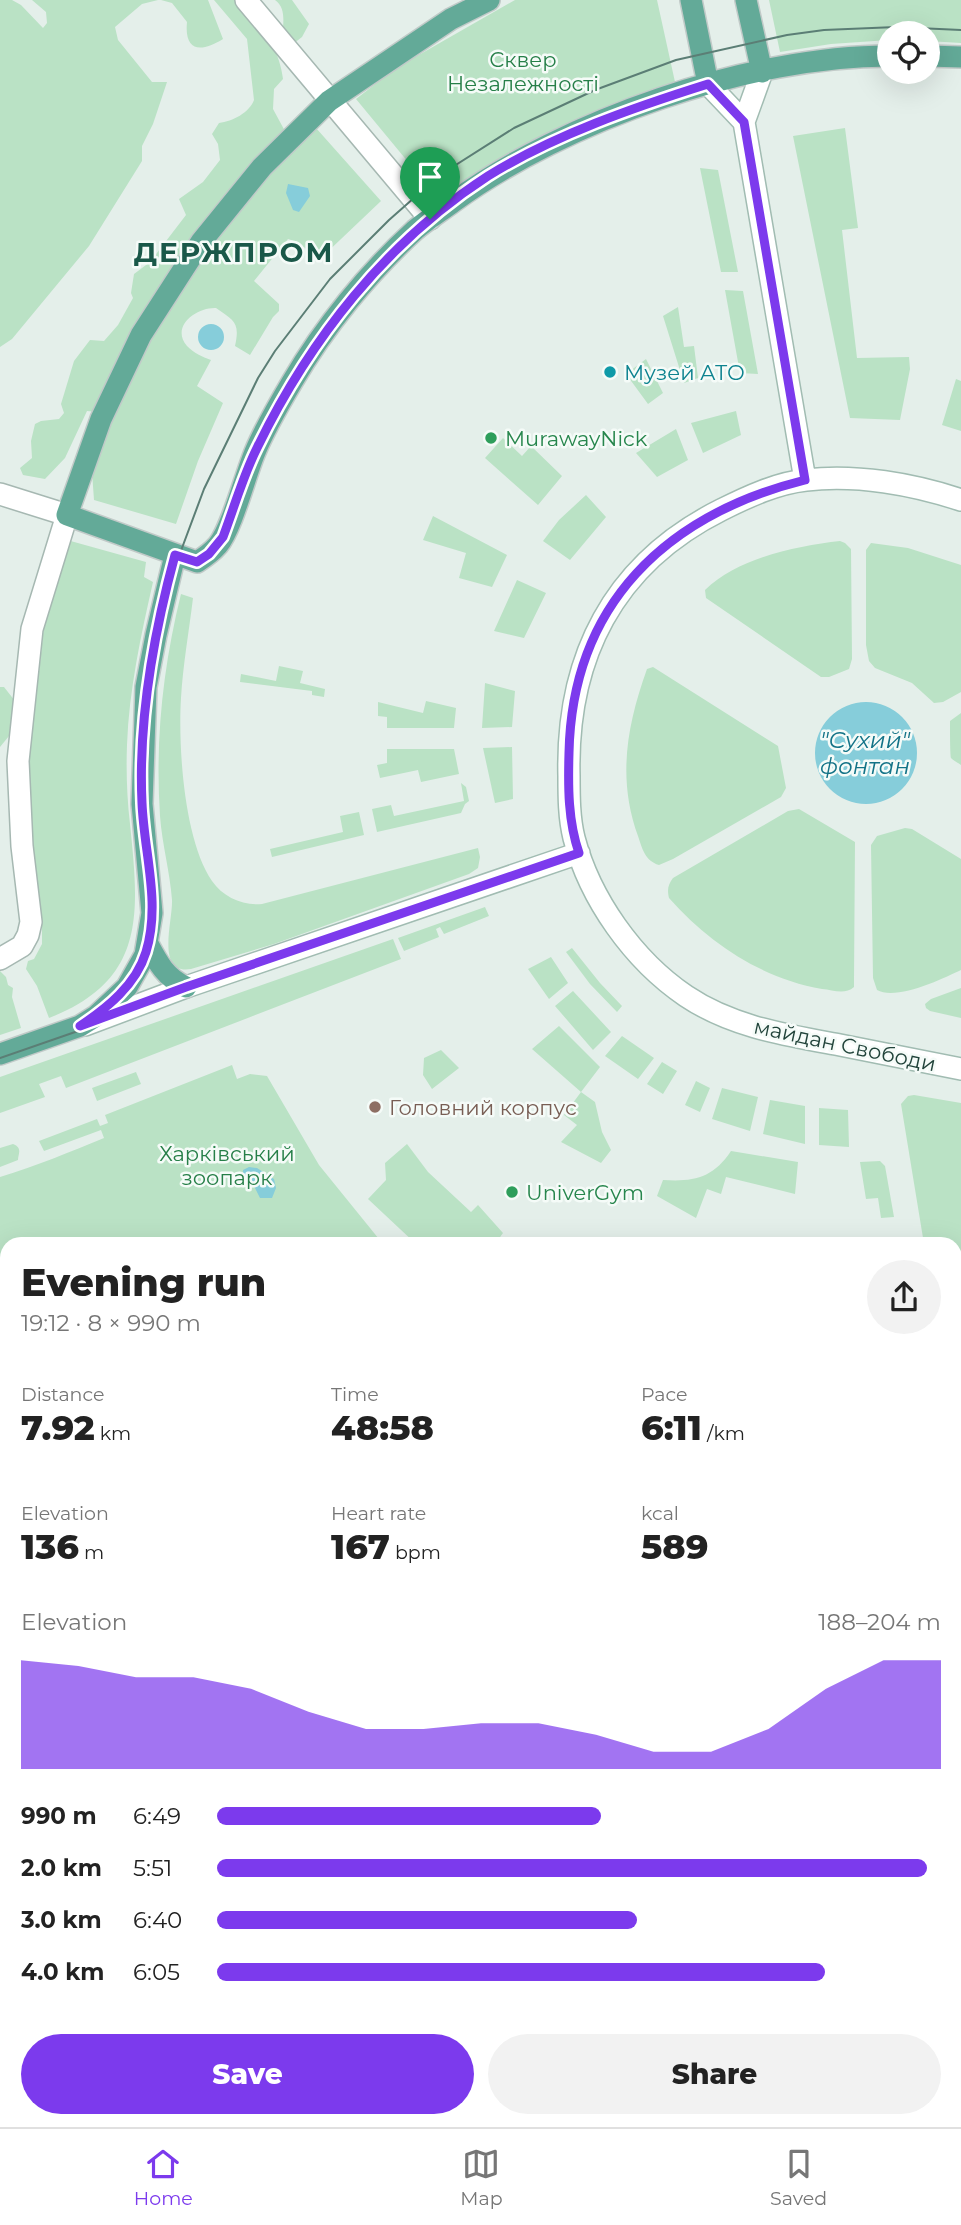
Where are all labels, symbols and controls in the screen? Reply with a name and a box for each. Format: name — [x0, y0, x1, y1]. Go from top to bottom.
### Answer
map controls — [877, 21, 940, 84]
button: locate — [877, 21, 940, 84]
park label: Сквер Незалежності — [447, 47, 599, 96]
pin — [400, 147, 460, 219]
icon: arrive — [411, 158, 449, 196]
district label: ДЕРЖПРОМ — [134, 235, 334, 269]
place label: Музей АТО — [624, 360, 745, 385]
marker: Музей АТО — [602, 364, 618, 380]
place label: MurawayNick — [505, 426, 648, 451]
marker: MurawayNick — [483, 430, 499, 446]
water label: "Сухий" фонтан — [820, 726, 910, 780]
street label: майдан Свободи — [752, 1014, 938, 1076]
place label: Головний корпус — [389, 1095, 577, 1120]
marker: Головний корпус — [367, 1099, 383, 1115]
park label: Харківський зоопарк — [159, 1141, 295, 1190]
place label: UniverGym — [526, 1180, 644, 1205]
marker: UniverGym — [504, 1184, 520, 1200]
text: Evening run — [21, 1259, 266, 1306]
button: share — [867, 1260, 941, 1334]
text: 19:12 · 8 × 990 m — [21, 1309, 201, 1337]
text: Distance — [21, 1383, 104, 1406]
text: Time — [331, 1383, 379, 1406]
text: Pace — [641, 1383, 688, 1406]
text: 7.92 — [21, 1406, 95, 1449]
text: 48:58 — [331, 1406, 434, 1449]
text: 6:11 — [641, 1406, 702, 1449]
text: km — [95, 1422, 131, 1445]
text: /km — [702, 1422, 745, 1445]
text: Elevation — [21, 1502, 109, 1525]
text: Heart rate — [331, 1502, 426, 1525]
text: kcal — [641, 1502, 679, 1525]
text: 136 — [21, 1525, 79, 1568]
text: 167 — [331, 1525, 390, 1568]
text: 589 — [641, 1525, 708, 1568]
text: m — [79, 1541, 104, 1564]
text: bpm — [390, 1541, 441, 1564]
text: Elevation — [21, 1608, 127, 1636]
text: 188–204 m — [818, 1608, 941, 1636]
text: 990 m — [21, 1802, 97, 1830]
text: 6:49 — [133, 1802, 181, 1830]
text: 2.0 km — [21, 1854, 102, 1882]
text: 5:51 — [133, 1854, 172, 1882]
text: 3.0 km — [21, 1906, 102, 1934]
text: 6:40 — [133, 1906, 182, 1934]
text: 4.0 km — [21, 1958, 104, 1986]
text: 6:05 — [133, 1958, 180, 1986]
button: Save — [21, 2034, 474, 2114]
button: Share — [488, 2034, 941, 2114]
tab: Home — [134, 2145, 193, 2210]
tab: Map — [460, 2145, 503, 2210]
tab: Saved — [770, 2145, 827, 2210]

